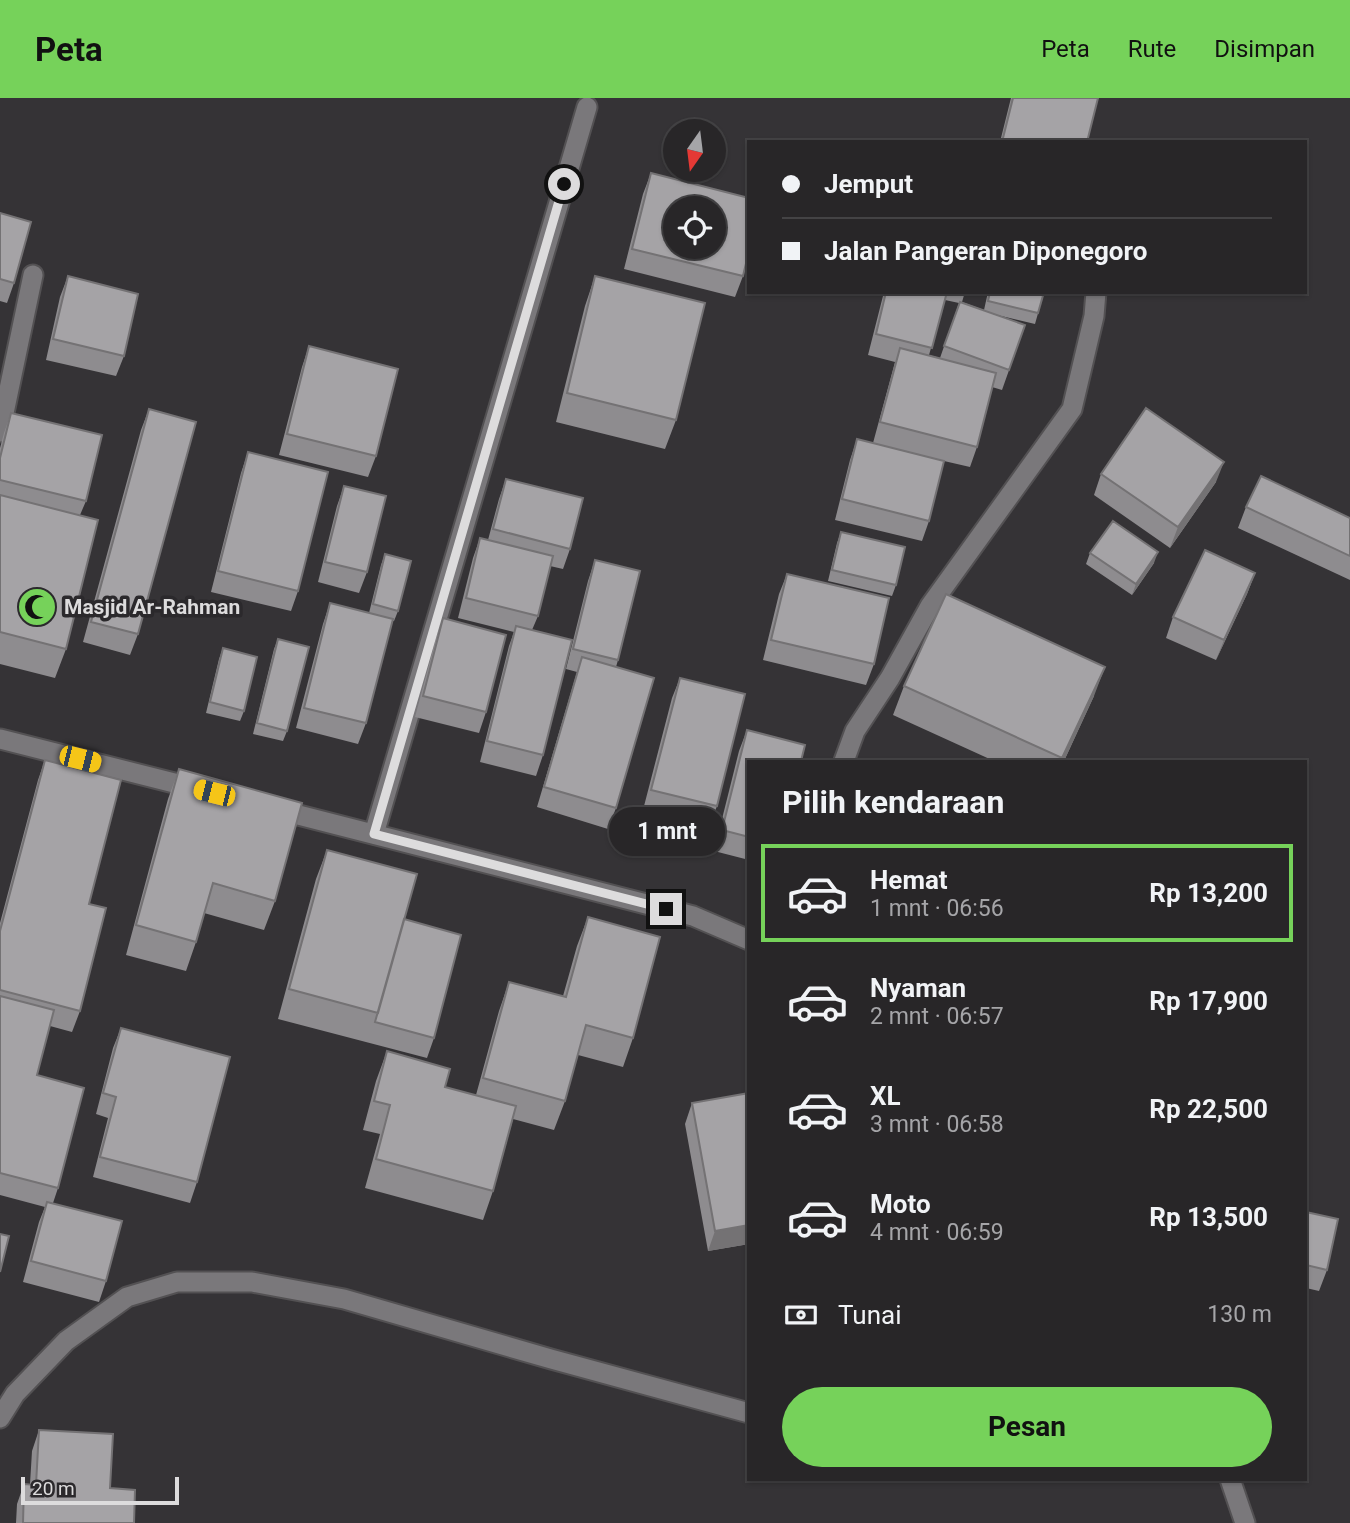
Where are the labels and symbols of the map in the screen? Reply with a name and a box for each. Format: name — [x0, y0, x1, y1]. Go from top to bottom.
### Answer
north arrow — [663, 119, 726, 182]
route start — [548, 168, 580, 200]
mosque icon: Masjid Ar-Rahman — [16, 586, 58, 628]
place label: Masjid Ar-Rahman — [64, 595, 240, 619]
car — [58, 744, 103, 774]
car — [192, 778, 237, 808]
callout: 1 mnt — [608, 808, 724, 856]
route end — [650, 893, 682, 925]
scale bar — [21, 1474, 178, 1506]

